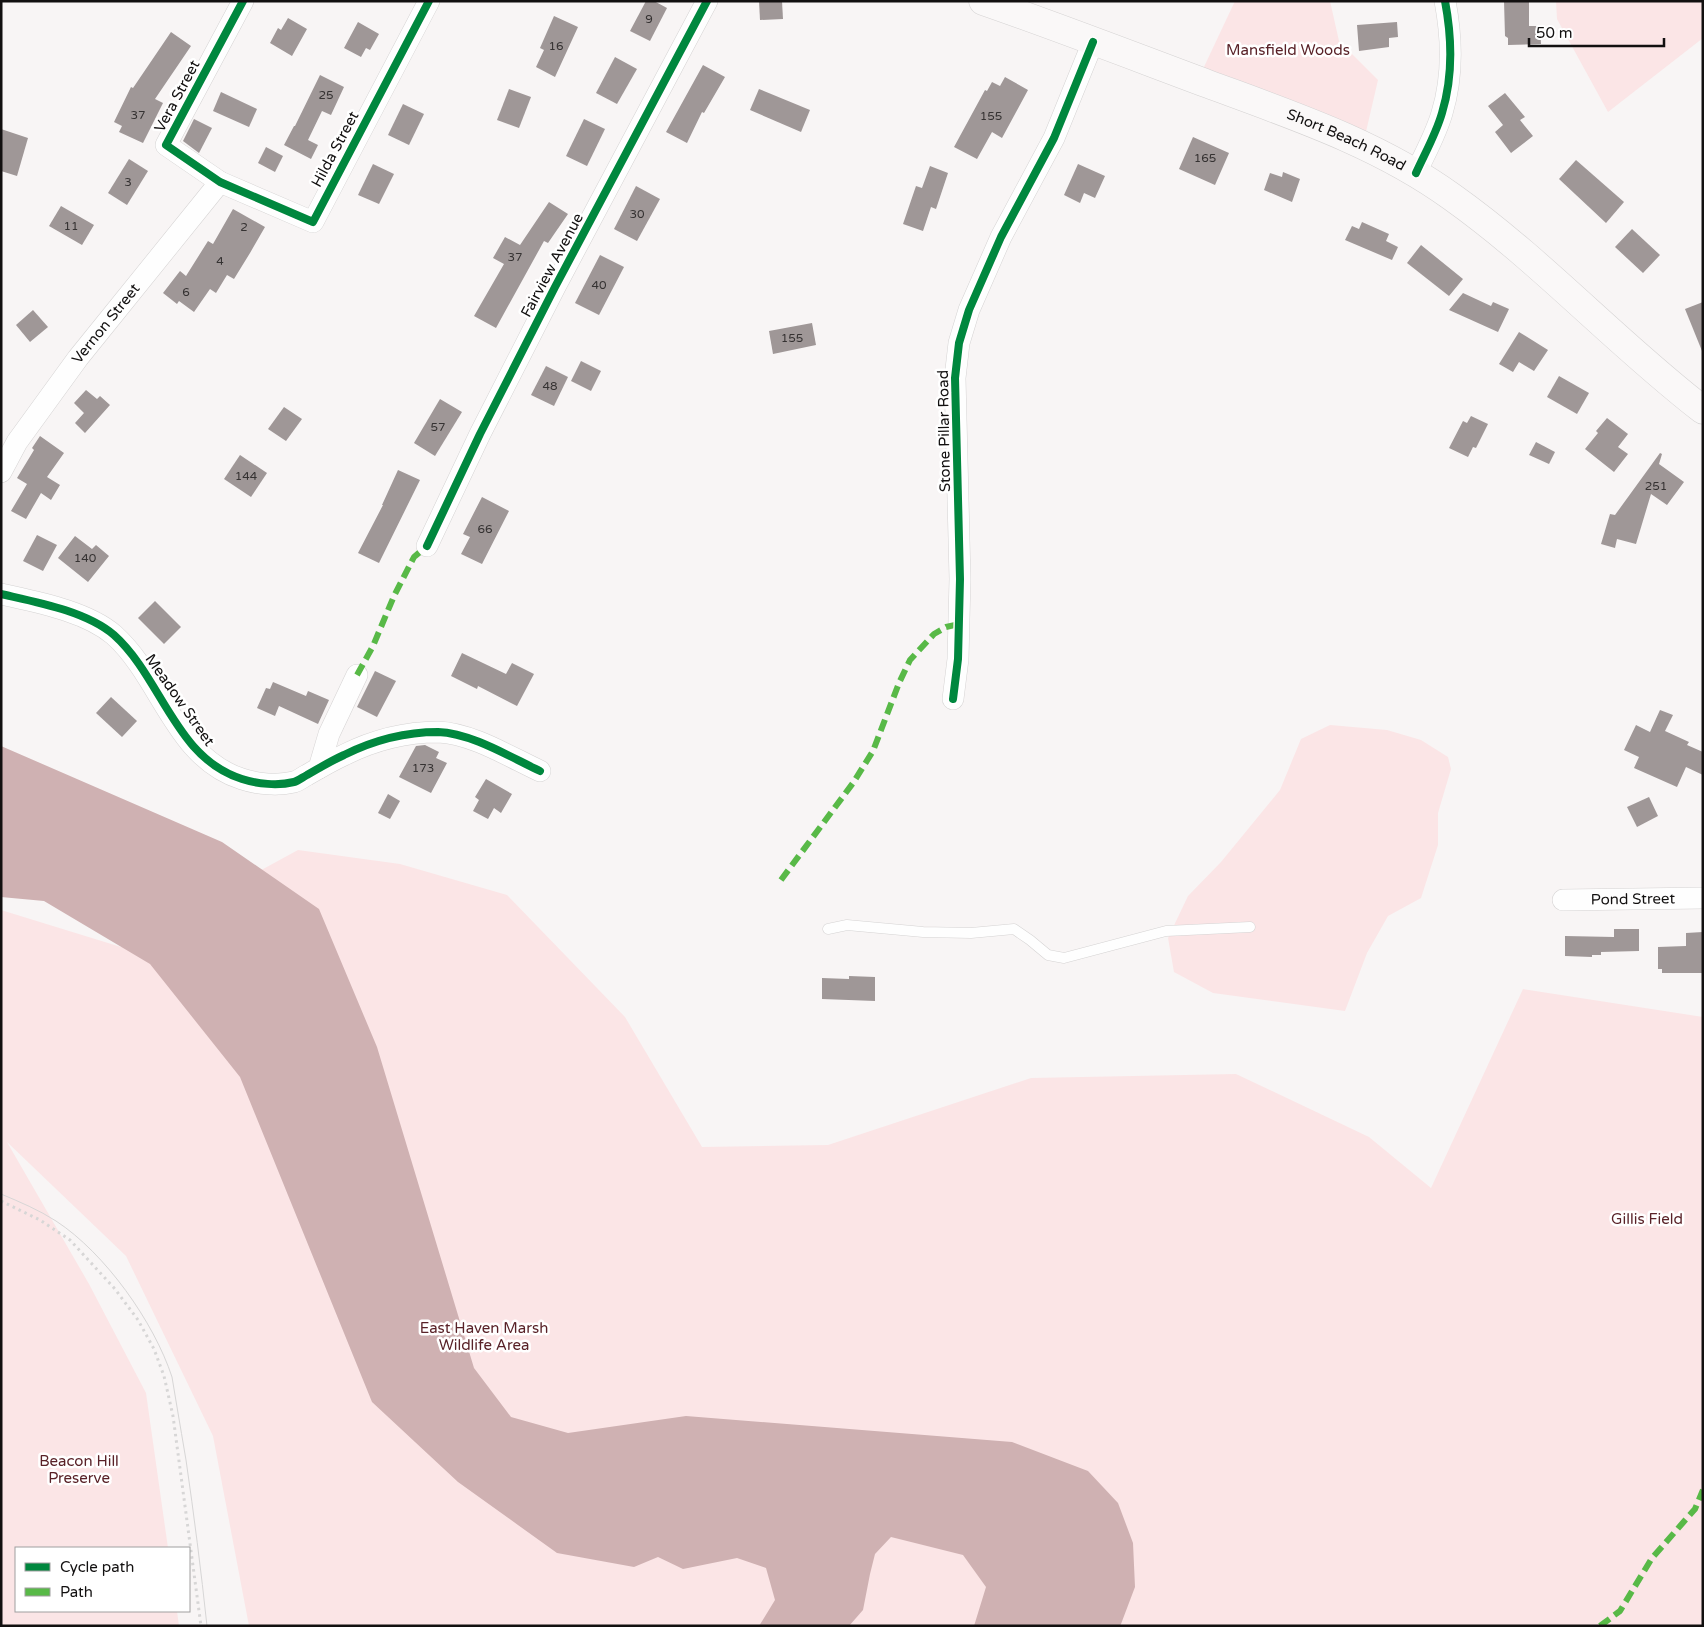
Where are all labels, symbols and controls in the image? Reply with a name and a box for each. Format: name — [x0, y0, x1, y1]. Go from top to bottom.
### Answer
house number: 9 — [645, 12, 653, 26]
scale bar — [1529, 15, 1664, 47]
text: 50 m — [1536, 24, 1573, 42]
house number: 16 — [548, 39, 564, 53]
park label: Mansfield Woods — [1226, 41, 1350, 59]
street label: Vera Street — [151, 57, 204, 135]
house number: 25 — [318, 88, 334, 102]
street label: Short Beach Road — [1284, 105, 1409, 175]
house number: 37 — [130, 108, 146, 122]
street label: Hilda Street — [307, 108, 363, 190]
house number: 155 — [980, 109, 1002, 123]
house number: 165 — [1194, 151, 1216, 165]
house number: 3 — [124, 175, 132, 189]
house number: 30 — [629, 207, 645, 221]
street label: Fairview Avenue — [517, 210, 587, 320]
house number: 11 — [63, 219, 79, 233]
house number: 2 — [240, 220, 248, 234]
house number: 37 — [507, 250, 523, 264]
house number: 4 — [216, 254, 224, 268]
house number: 40 — [591, 278, 607, 292]
street label: Vernon Street — [68, 280, 144, 367]
house number: 6 — [182, 285, 190, 299]
house number: 155 — [781, 331, 803, 345]
street label: Stone Pillar Road — [934, 370, 954, 492]
house number: 48 — [542, 379, 558, 393]
house number: 57 — [430, 420, 446, 434]
house number: 144 — [235, 469, 258, 483]
house number: 251 — [1645, 479, 1667, 493]
house number: 66 — [477, 522, 493, 536]
house number: 140 — [74, 551, 97, 565]
street label: Meadow Street — [142, 650, 219, 750]
house number: 173 — [412, 761, 434, 775]
street label: Pond Street — [1591, 889, 1676, 909]
park label: Gillis Field — [1611, 1210, 1683, 1228]
park label: East Haven Marsh Wildlife Area — [420, 1319, 548, 1354]
park label: Beacon Hill Preserve — [39, 1452, 119, 1487]
legend — [15, 1547, 190, 1612]
text: Cycle path — [60, 1558, 134, 1576]
text: Path — [60, 1583, 93, 1601]

